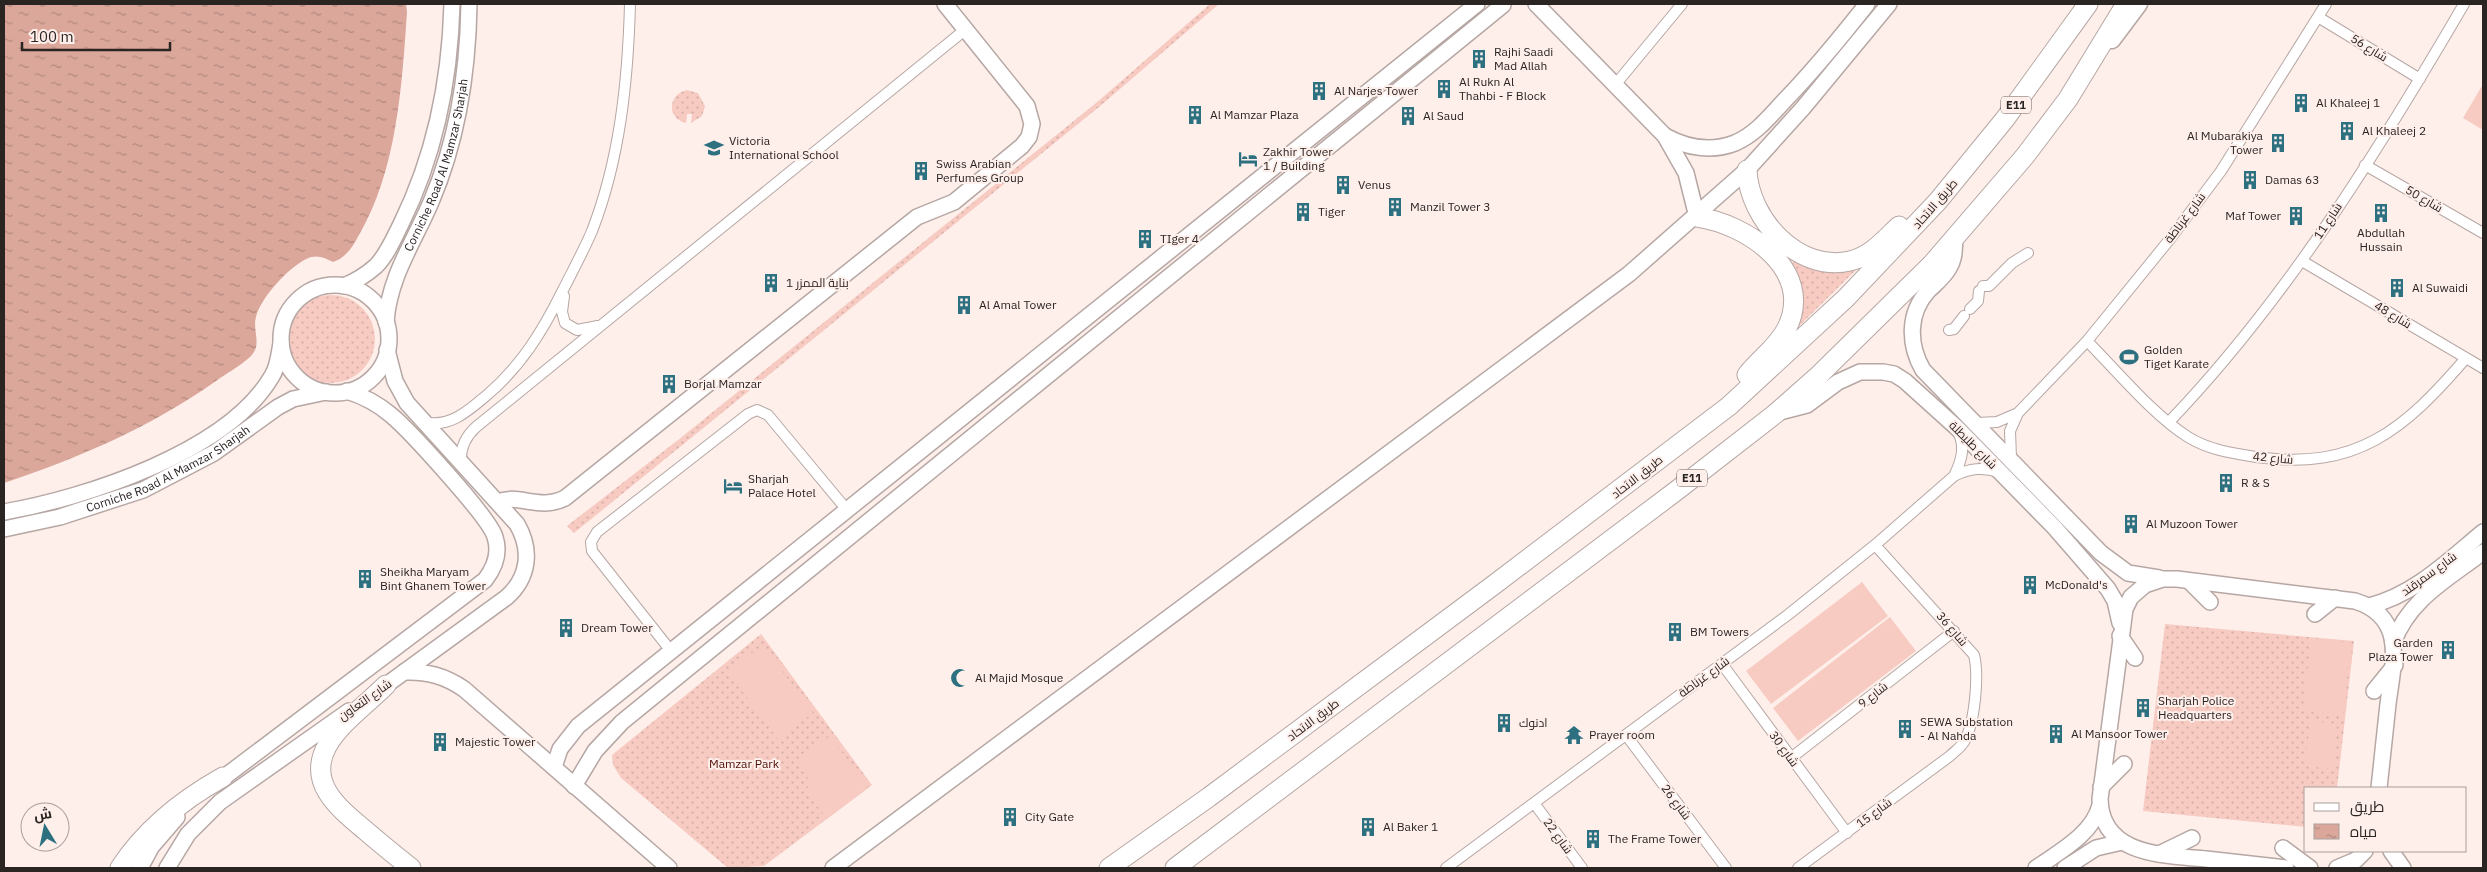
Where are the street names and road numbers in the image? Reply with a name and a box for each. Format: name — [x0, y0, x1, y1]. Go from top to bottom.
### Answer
street label: شارع 56 — [2348, 30, 2390, 66]
street label: Corniche Road Al Mamzar Sharjah — [400, 78, 471, 254]
road number: E11 — [2001, 96, 2031, 114]
street label: طريق الاتحاد — [1909, 176, 1960, 232]
street label: شارع 50 — [2402, 182, 2446, 216]
street label: شارع غرناطة — [2161, 189, 2209, 247]
street label: شارع 11 — [2310, 200, 2346, 242]
street label: شارع 48 — [2372, 298, 2415, 332]
street label: شارع طليطلة — [1945, 417, 2001, 473]
street label: Corniche Road Al Mamzar Sharjah — [84, 422, 252, 515]
street label: شارع 42 — [2252, 448, 2294, 468]
street label: طريق الاتحاد — [1608, 452, 1665, 501]
road number: E11 — [1677, 469, 1707, 486]
street label: شارع سمرقند — [2398, 548, 2460, 600]
street label: شارع 36 — [1933, 608, 1971, 650]
street label: شارع غرناطة — [1675, 653, 1733, 701]
street label: شارع التعاون — [335, 676, 395, 724]
street label: شارع 9 — [1855, 678, 1891, 712]
street label: طريق الاتحاد — [1284, 695, 1342, 744]
street label: شارع 30 — [1766, 728, 1802, 770]
street label: شارع 26 — [1657, 781, 1695, 823]
street label: شارع 15 — [1853, 794, 1895, 832]
street label: شارع 22 — [1540, 815, 1576, 857]

